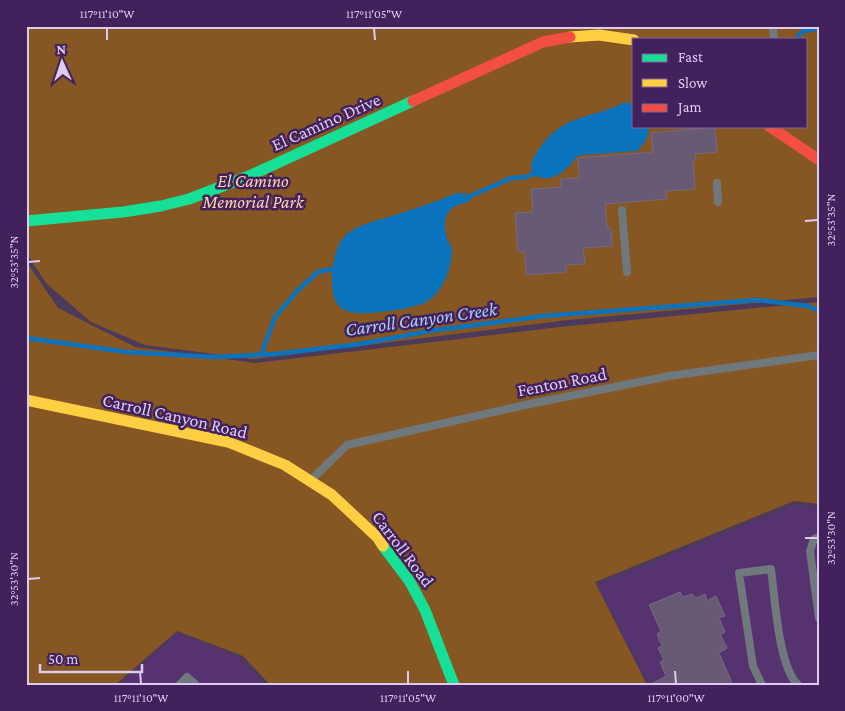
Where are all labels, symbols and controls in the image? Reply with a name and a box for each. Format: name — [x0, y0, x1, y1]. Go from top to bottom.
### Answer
text: 117°11'10"W — [80, 7, 134, 21]
text: 117°11'05"W — [346, 7, 402, 21]
north arrow — [38, 38, 88, 88]
legend — [632, 38, 808, 128]
text: N — [56, 41, 67, 57]
text: Fast — [678, 49, 704, 65]
text: Slow — [678, 75, 708, 91]
street label: El Camino Drive — [268, 89, 384, 155]
text: Jam — [676, 99, 701, 116]
park label: El Camino Memorial Park — [201, 171, 305, 212]
text: 32°53'35"N — [824, 193, 838, 246]
text: 32°53'35"N — [7, 235, 21, 288]
water label: Carroll Canyon Creek — [344, 298, 499, 340]
street label: Fenton Road — [516, 363, 609, 400]
street label: Carroll Canyon Road — [101, 390, 250, 443]
street label: Carroll Road — [368, 507, 438, 591]
text: 32°53'30"N — [824, 511, 838, 565]
text: 32°53'30"N — [7, 552, 21, 606]
scale bar — [40, 641, 142, 673]
text: 50 m — [48, 651, 78, 667]
text: 117°11'10"W — [114, 691, 168, 705]
text: 117°11'05"W — [380, 691, 436, 705]
text: 117°11'00"W — [648, 691, 704, 705]

